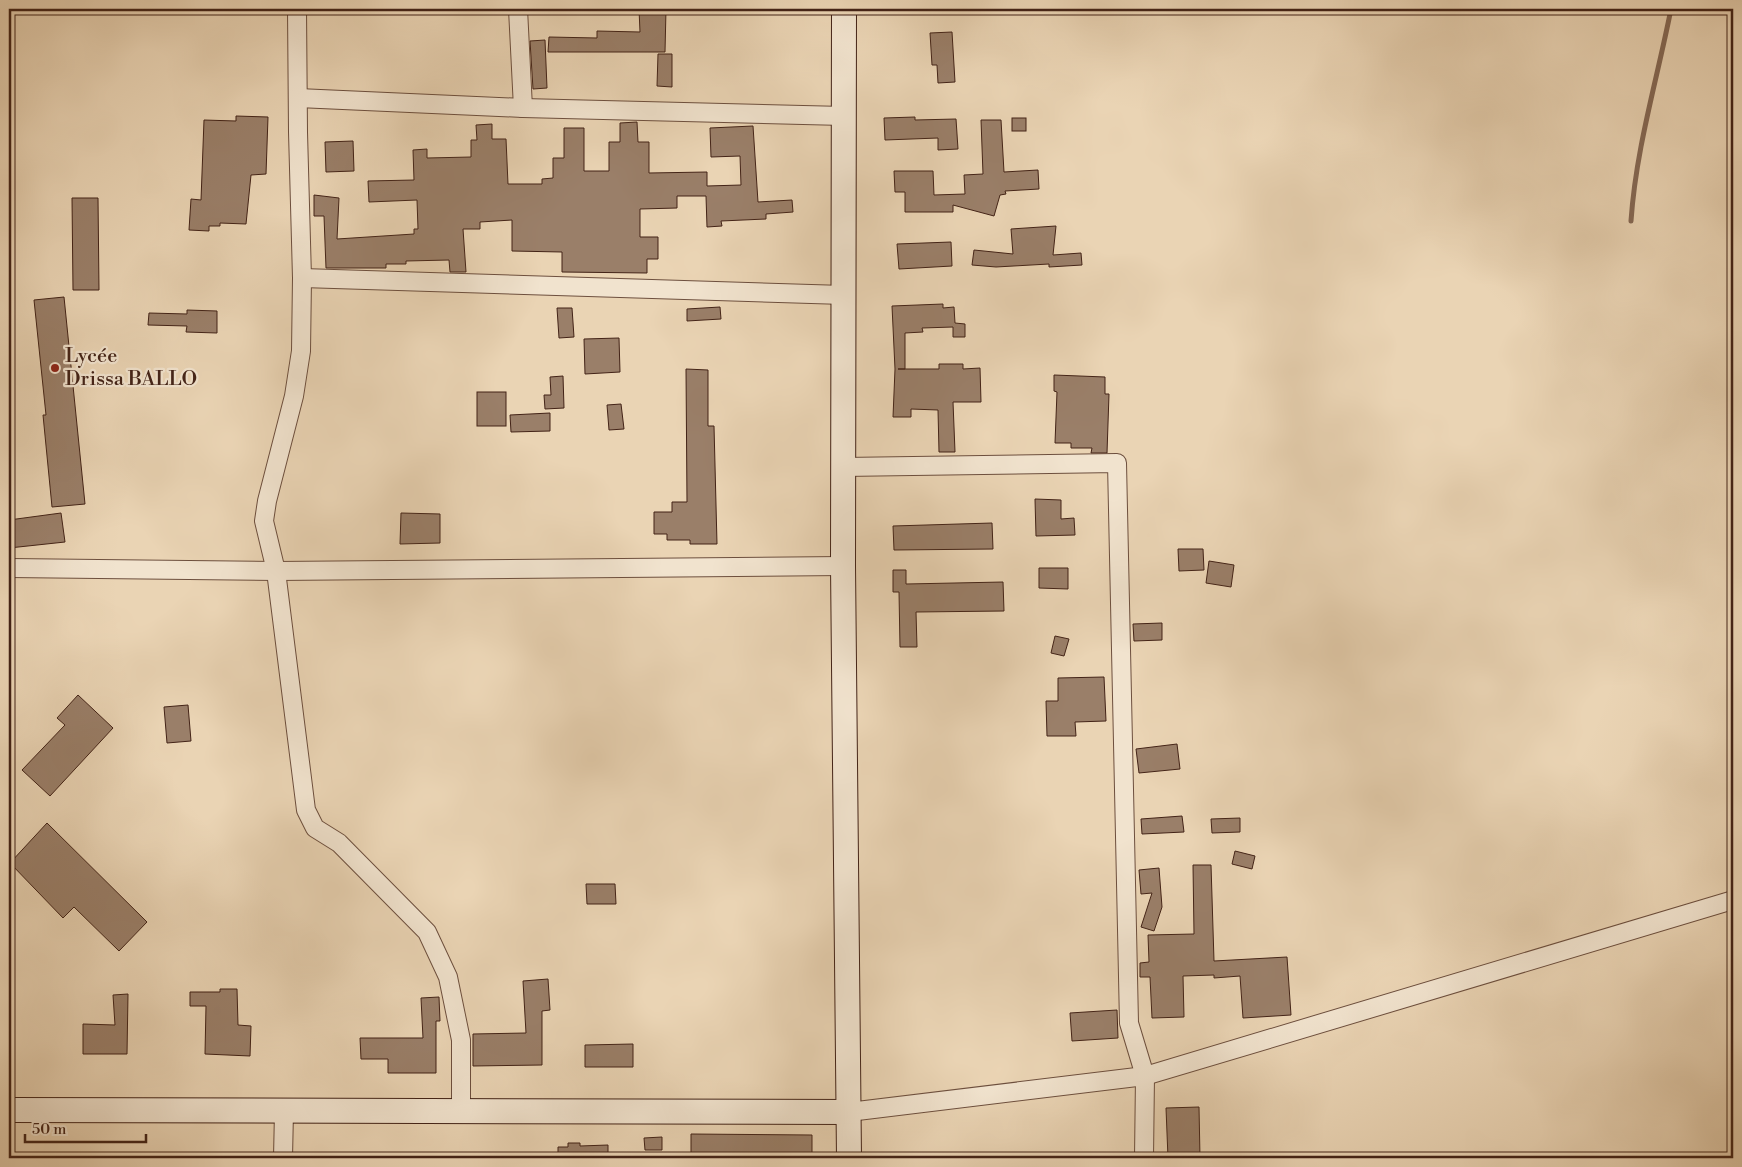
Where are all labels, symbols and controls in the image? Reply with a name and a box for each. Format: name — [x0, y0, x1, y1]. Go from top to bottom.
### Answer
place label: Lycée Drissa BALLO — [65, 344, 197, 392]
marker: Lycée Drissa BALLO — [49, 362, 61, 374]
scale bar — [25, 1112, 146, 1144]
text: 50 m — [32, 1120, 66, 1139]

